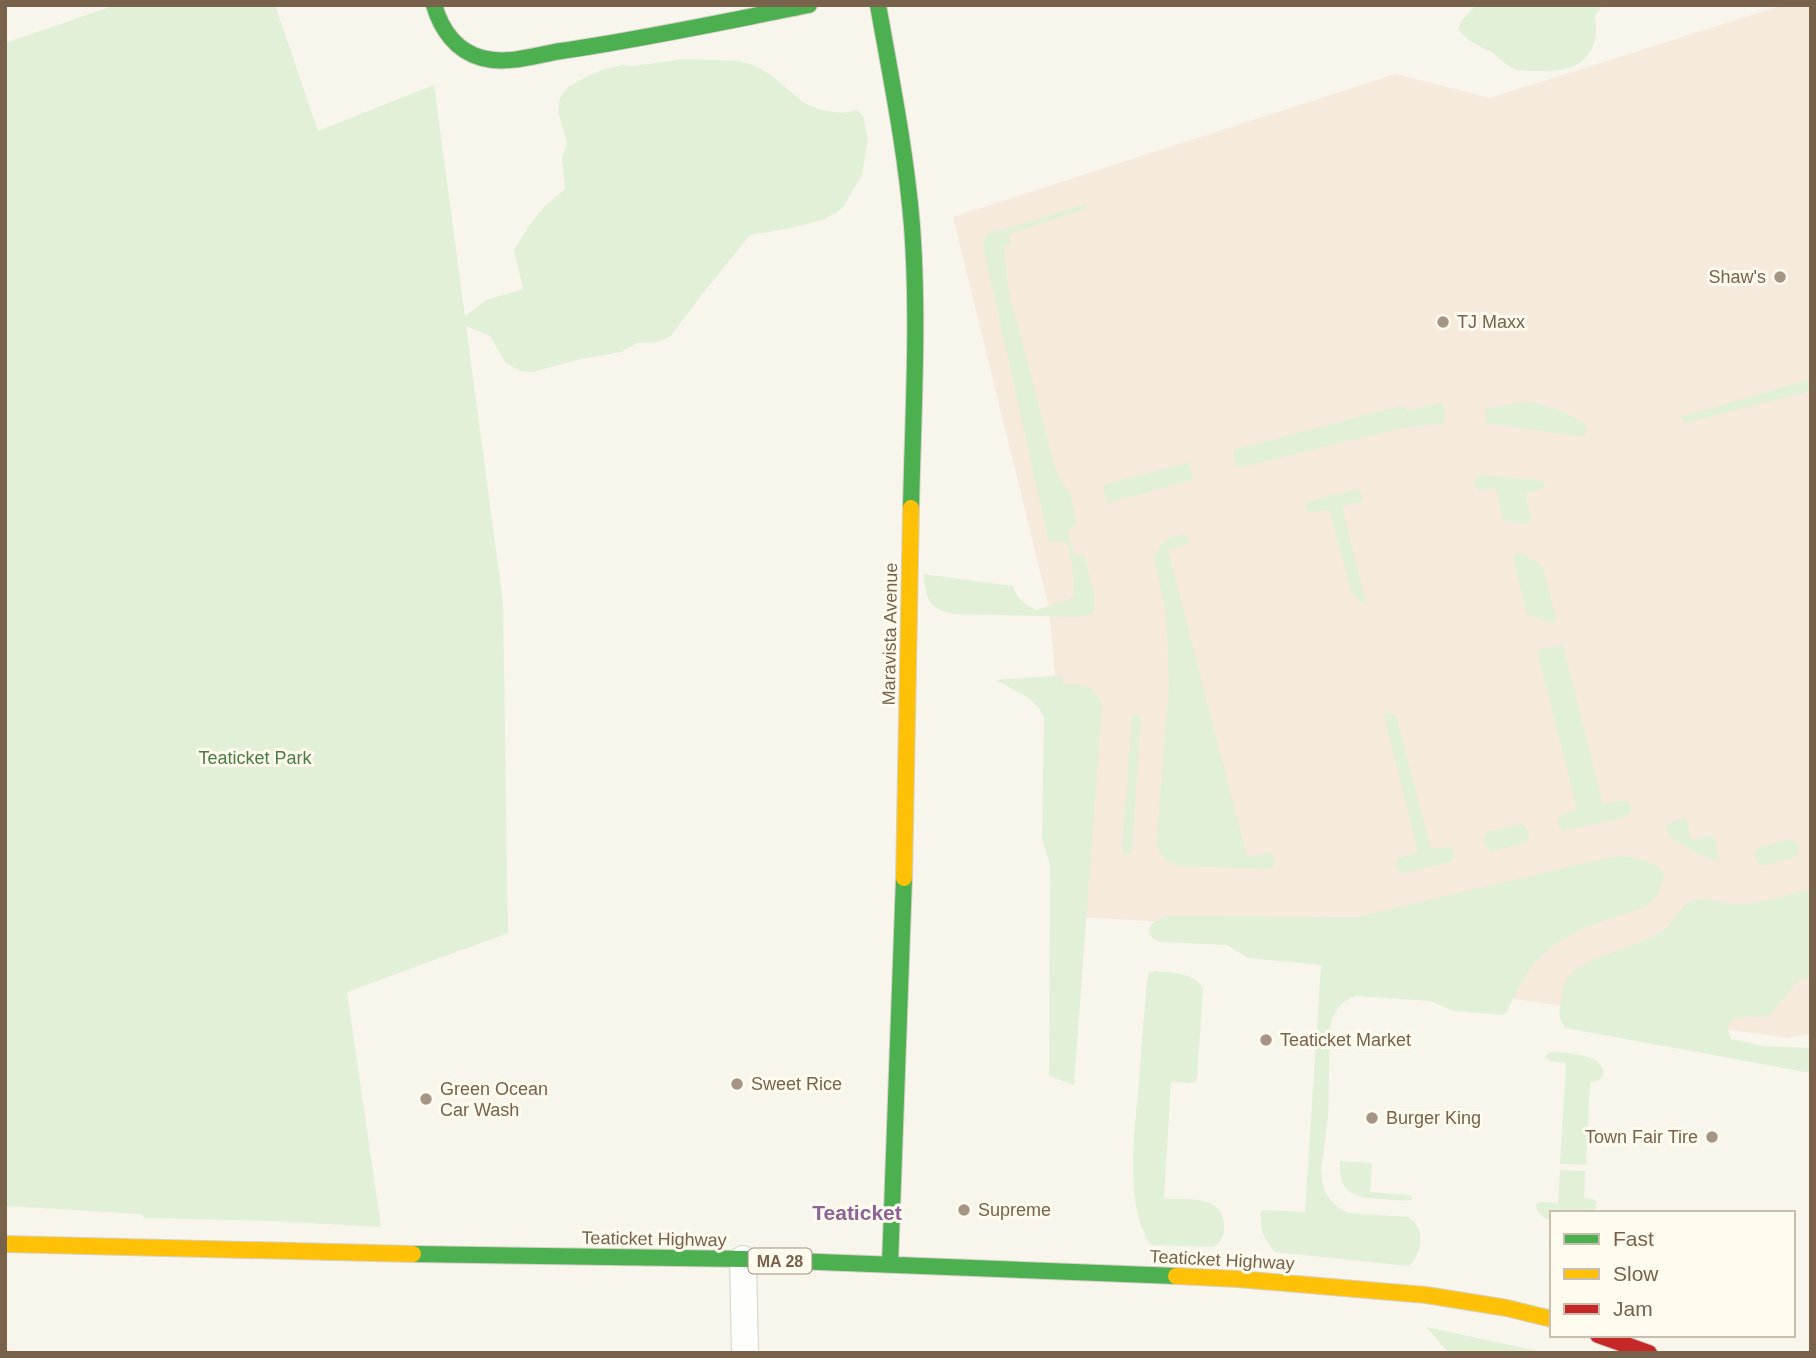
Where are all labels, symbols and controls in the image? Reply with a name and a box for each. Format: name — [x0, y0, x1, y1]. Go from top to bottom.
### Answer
place label: Shaw's — [1709, 267, 1766, 287]
marker: Shaw's — [1772, 269, 1788, 285]
place label: TJ Maxx — [1457, 312, 1525, 332]
marker: TJ Maxx — [1435, 314, 1451, 330]
street label: Maravista Avenue — [879, 562, 901, 706]
park label: Teaticket Park — [198, 748, 313, 768]
place label: Teaticket Market — [1280, 1030, 1411, 1050]
marker: Teaticket Market — [1258, 1032, 1274, 1048]
place label: Sweet Rice — [751, 1074, 842, 1094]
marker: Sweet Rice — [729, 1076, 745, 1092]
place label: Green Ocean Car Wash — [440, 1079, 548, 1120]
marker: Green Ocean Car Wash — [418, 1091, 434, 1107]
place label: Burger King — [1386, 1108, 1481, 1128]
marker: Burger King — [1364, 1110, 1380, 1126]
place label: Town Fair Tire — [1585, 1127, 1698, 1147]
marker: Town Fair Tire — [1704, 1129, 1720, 1145]
place label: Supreme — [978, 1200, 1051, 1220]
district label: Teaticket — [812, 1201, 902, 1224]
marker: Supreme — [956, 1202, 972, 1218]
legend — [1550, 1211, 1795, 1337]
text: Fast — [1613, 1227, 1654, 1250]
street label: Teaticket Highway — [581, 1228, 727, 1250]
street label: Teaticket Highway — [1149, 1246, 1295, 1274]
road number: MA 28 — [748, 1248, 812, 1274]
text: Slow — [1613, 1262, 1659, 1285]
text: Jam — [1613, 1297, 1653, 1320]

